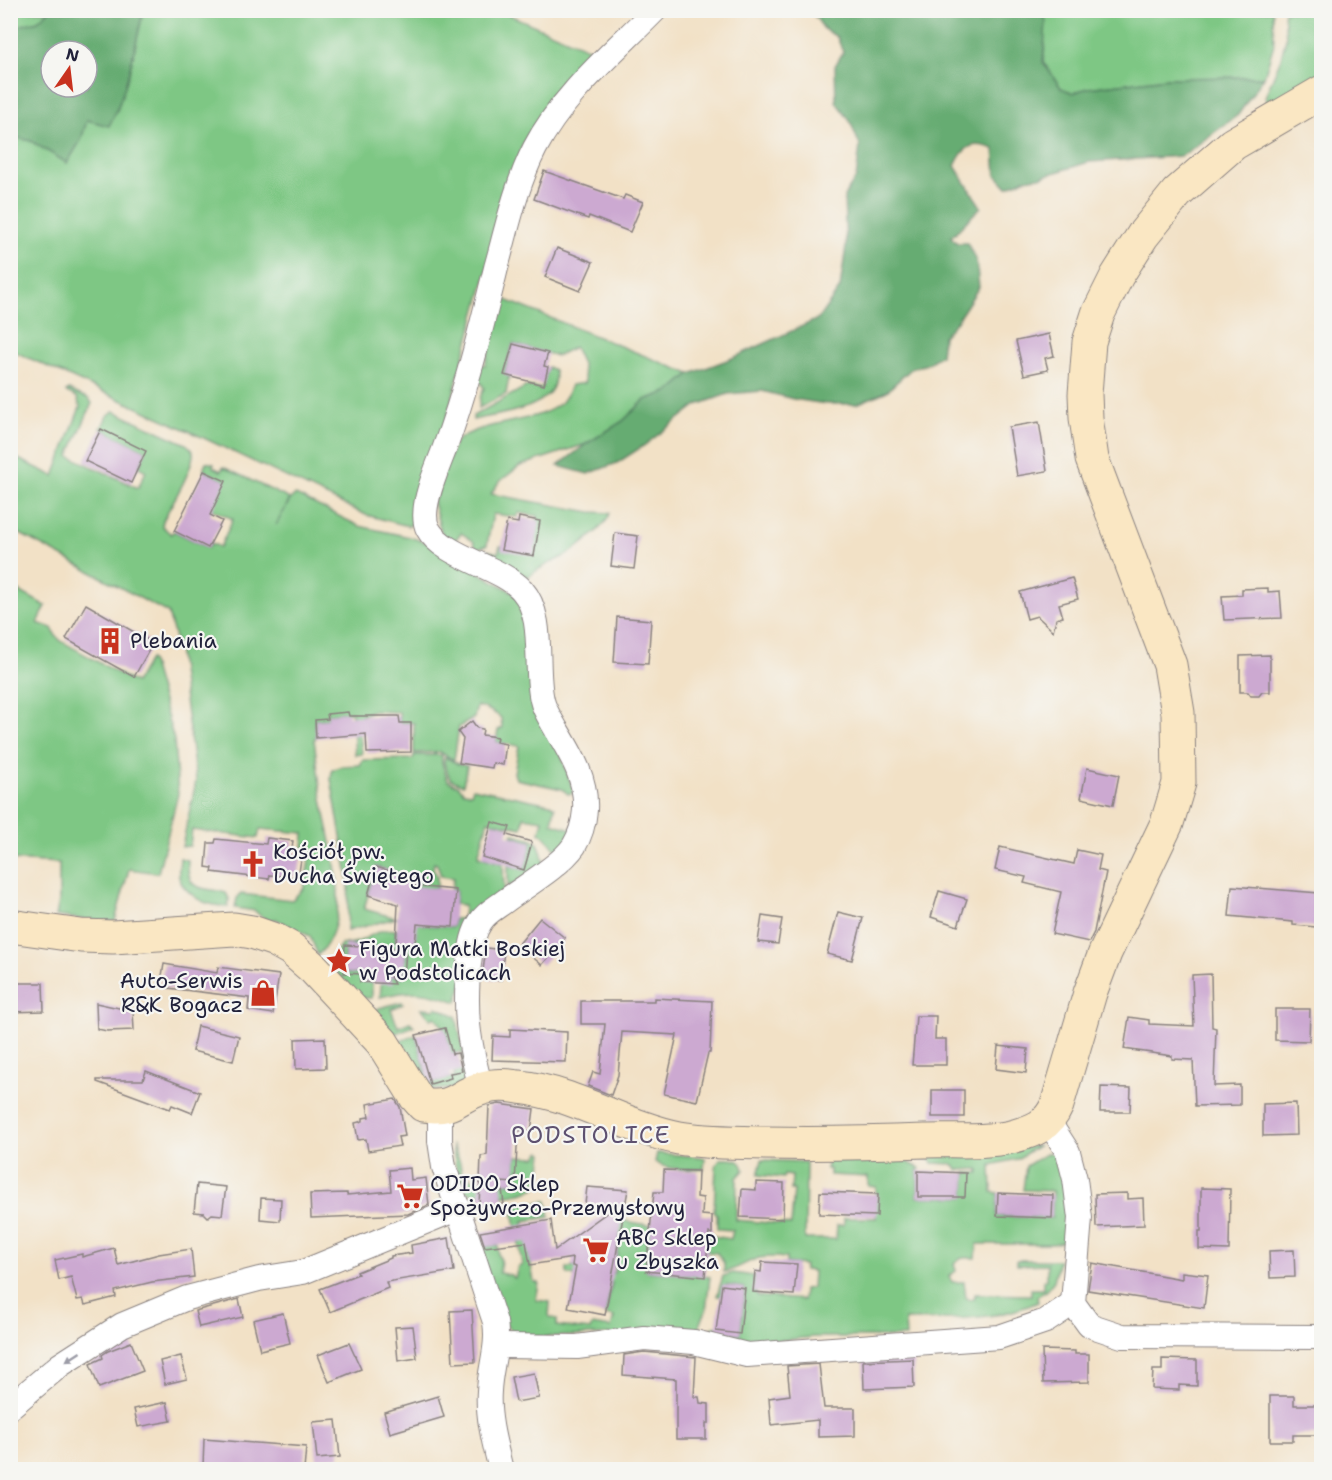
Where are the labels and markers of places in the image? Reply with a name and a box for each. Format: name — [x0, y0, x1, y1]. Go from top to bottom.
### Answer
building icon: Plebania — [95, 626, 125, 656]
place label: Plebania — [130, 627, 217, 655]
place label: Kościół pw. Ducha Świętego — [273, 838, 434, 890]
church icon: Kościół pw. Ducha Świętego — [238, 849, 268, 879]
place label: Figura Matki Boskiej w Podstolicach — [359, 935, 565, 987]
place icon: Figura Matki Boskiej w Podstolicach — [324, 946, 354, 976]
place label: Auto-Serwis R&K Bogacz — [120, 967, 243, 1019]
shop icon: Auto-Serwis R&K Bogacz — [248, 978, 278, 1008]
place label: ODIDO Sklep Spożywczo-Przemysłowy — [430, 1170, 685, 1222]
supermarket icon: ODIDO Sklep Spożywczo-Przemysłowy — [395, 1181, 425, 1211]
place label: ABC Sklep u Zbyszka — [616, 1224, 719, 1276]
supermarket icon: ABC Sklep u Zbyszka — [581, 1235, 611, 1265]

